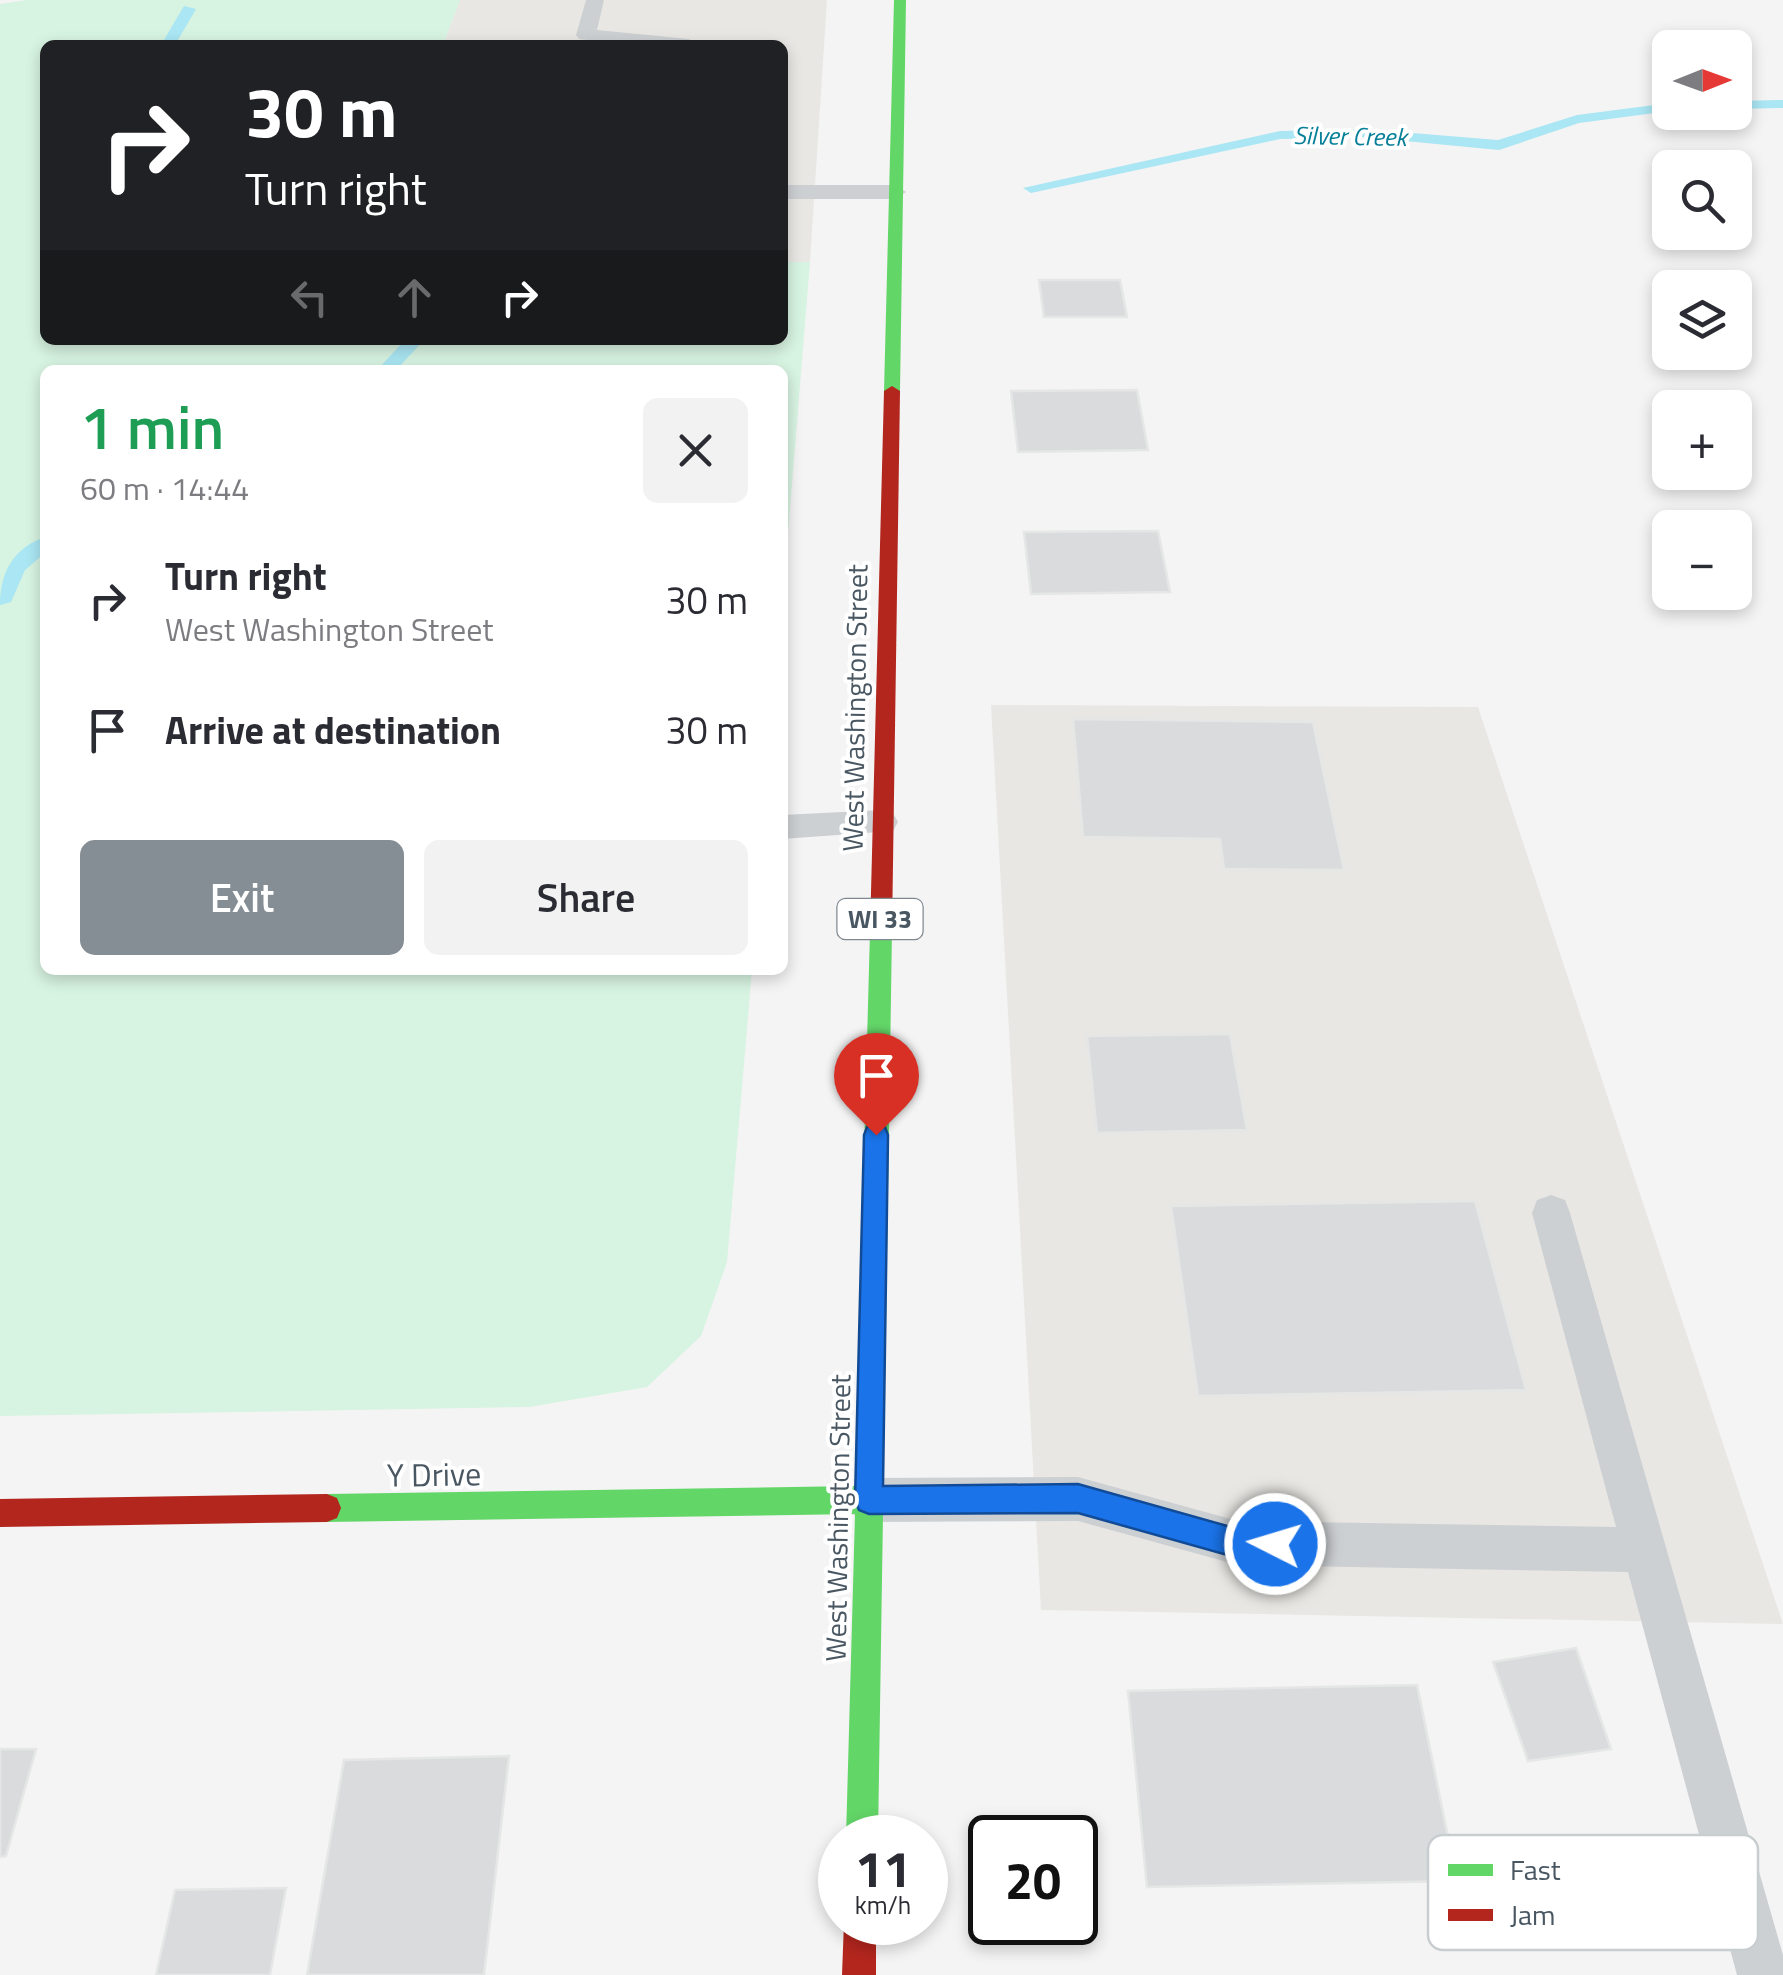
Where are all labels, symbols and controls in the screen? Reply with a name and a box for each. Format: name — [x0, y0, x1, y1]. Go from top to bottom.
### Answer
north arrow — [1652, 30, 1752, 130]
map controls — [1652, 30, 1752, 610]
text: 30 m — [245, 58, 398, 164]
icon: right — [80, 80, 210, 210]
water label: Silver Creek — [1293, 116, 1410, 156]
button: search — [1652, 150, 1752, 250]
text: Turn right — [245, 154, 427, 222]
icon: left — [282, 270, 337, 325]
icon: ahead — [387, 270, 442, 325]
icon: right — [492, 270, 547, 325]
button: layers — [1652, 270, 1752, 370]
text: 1 min — [80, 381, 224, 472]
button: + — [1652, 390, 1752, 490]
button: close — [643, 398, 748, 503]
text: 60 m · 14:44 — [80, 464, 249, 512]
button: − — [1652, 510, 1752, 610]
text: Turn right — [165, 547, 327, 605]
street label: West Washington Street — [830, 564, 879, 852]
text: 30 m — [665, 571, 748, 629]
icon: right — [80, 573, 135, 628]
text: West Washington Street — [165, 605, 493, 653]
text: Arrive at destination — [165, 701, 501, 759]
text: 30 m — [665, 701, 748, 759]
icon: arrive — [80, 703, 135, 758]
button: Exit — [80, 840, 404, 955]
button: Share — [424, 840, 748, 955]
road number: WI 33 — [838, 899, 922, 939]
pin — [834, 1033, 919, 1136]
icon: arrive — [849, 1048, 904, 1103]
street label: West Washington Street — [813, 1374, 862, 1662]
street label: Y Drive — [386, 1449, 482, 1499]
position arrow — [1223, 1492, 1327, 1596]
speed limit sign: 20 — [968, 1815, 1098, 1945]
text: 11 — [855, 1830, 911, 1906]
legend — [1428, 1835, 1758, 1950]
text: Fast — [1510, 1848, 1561, 1891]
text: km/h — [855, 1886, 911, 1924]
text: Jam — [1510, 1893, 1556, 1936]

